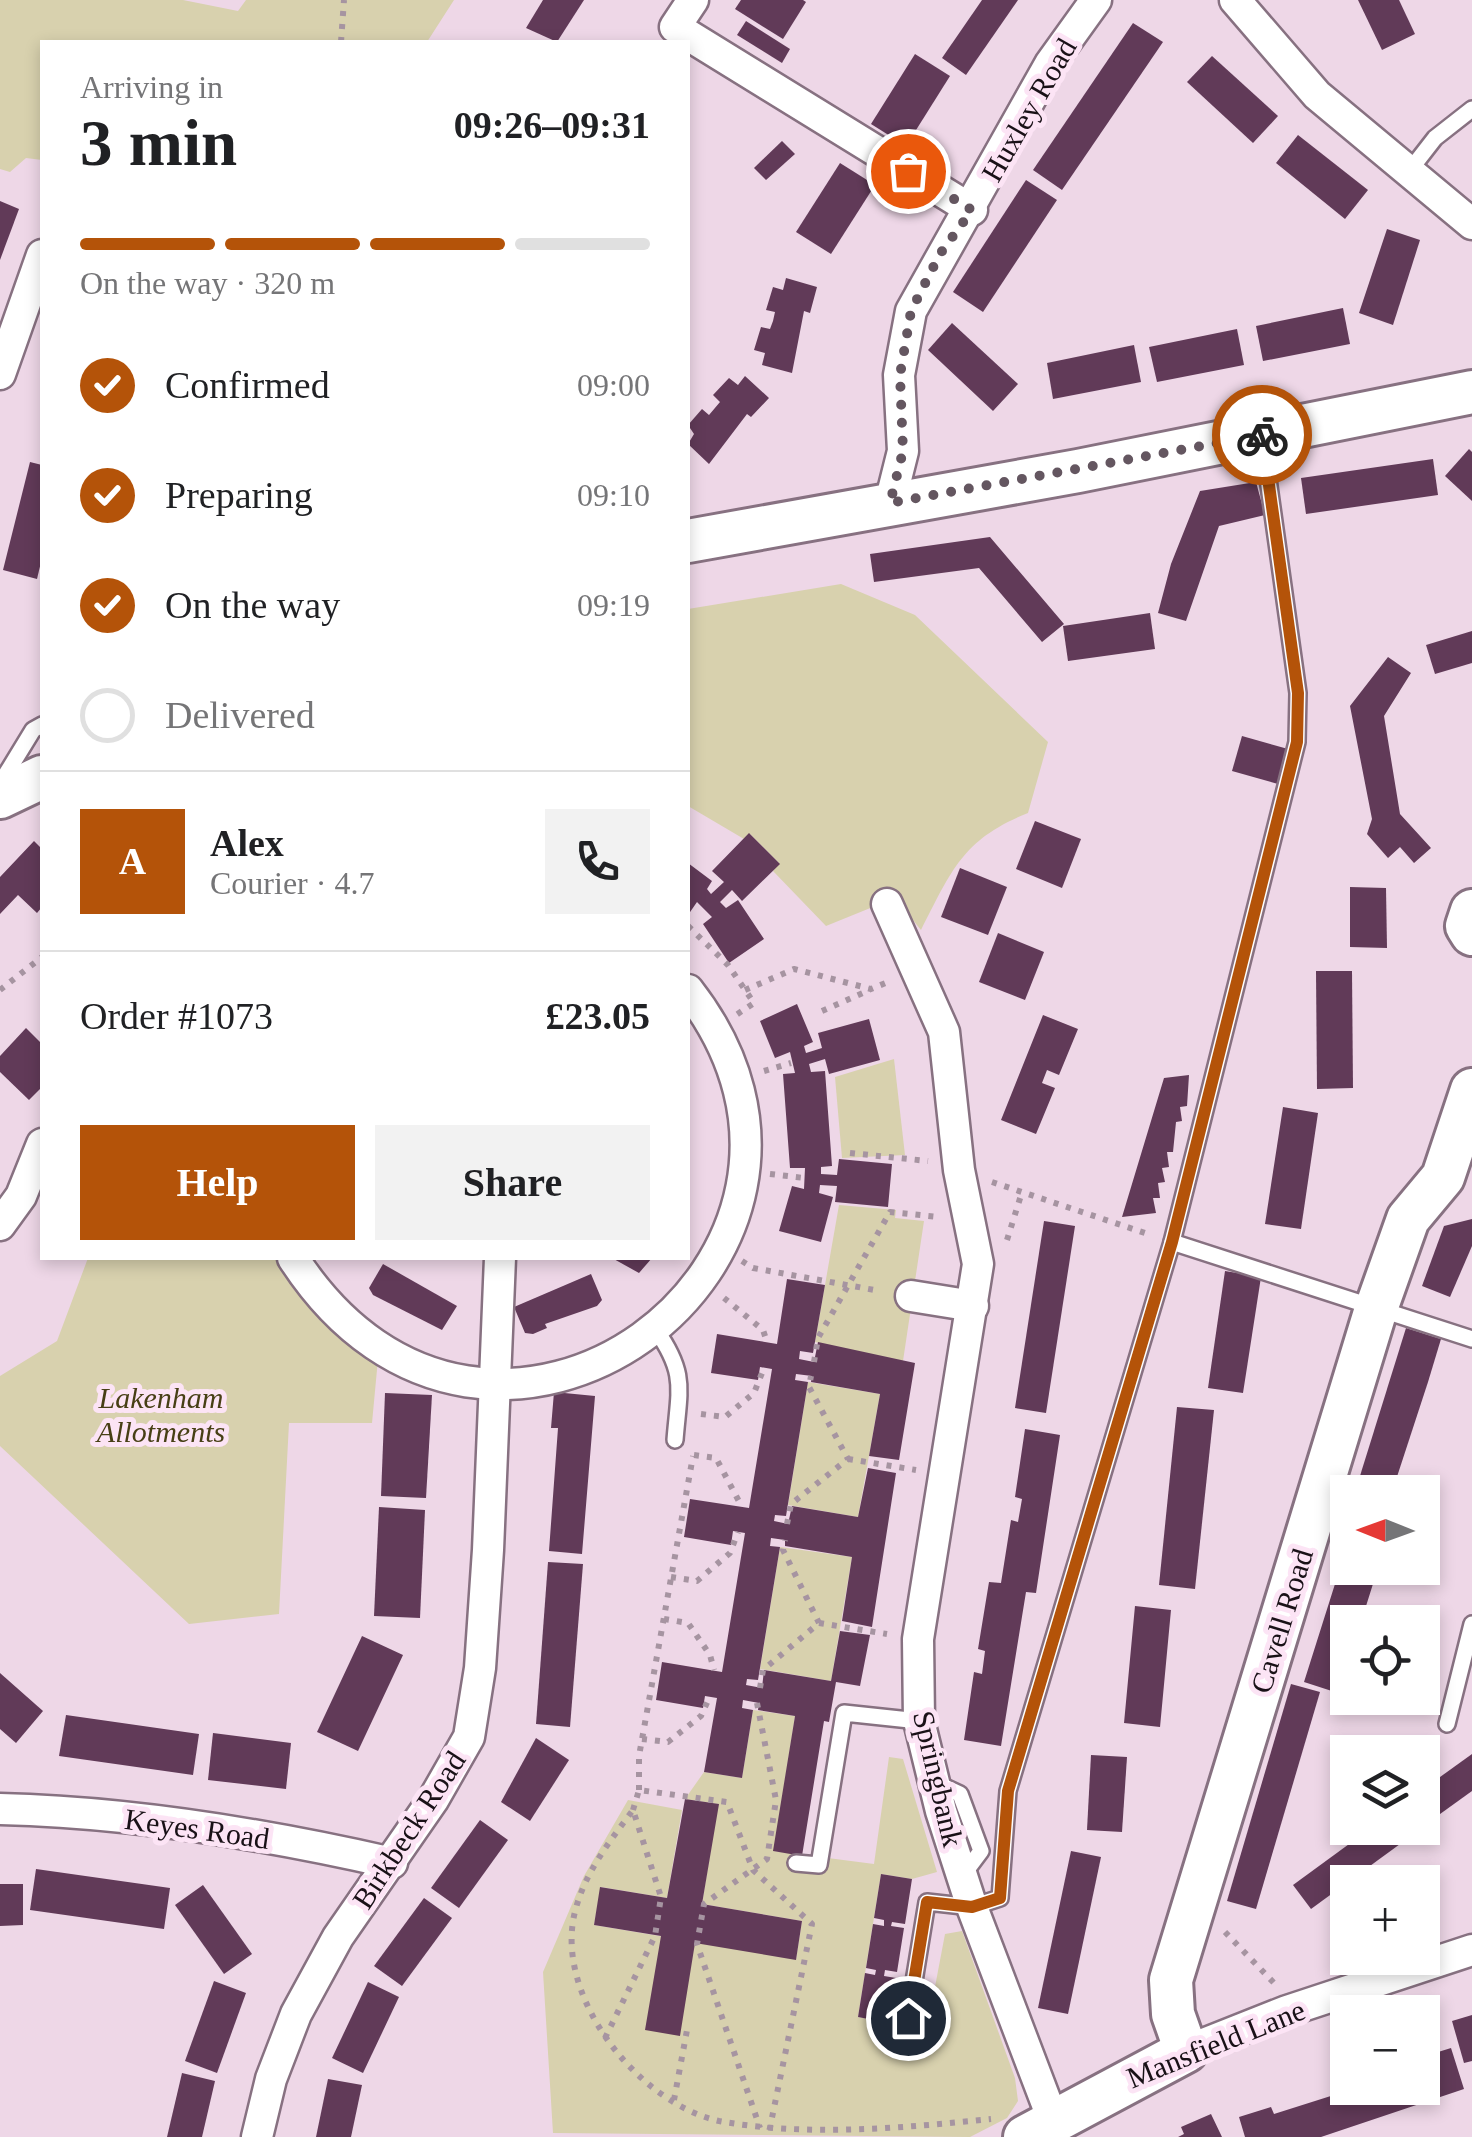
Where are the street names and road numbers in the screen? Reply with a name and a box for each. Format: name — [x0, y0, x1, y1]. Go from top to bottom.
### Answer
street label: Huxley Road — [974, 33, 1083, 187]
street label: Cavell Road — [1244, 1545, 1319, 1697]
street label: Springbank — [907, 1708, 970, 1850]
street label: Birkbeck Road — [346, 1745, 472, 1915]
street label: Keyes Road — [123, 1802, 272, 1855]
street label: Mansfield Lane — [1122, 1993, 1310, 2094]

